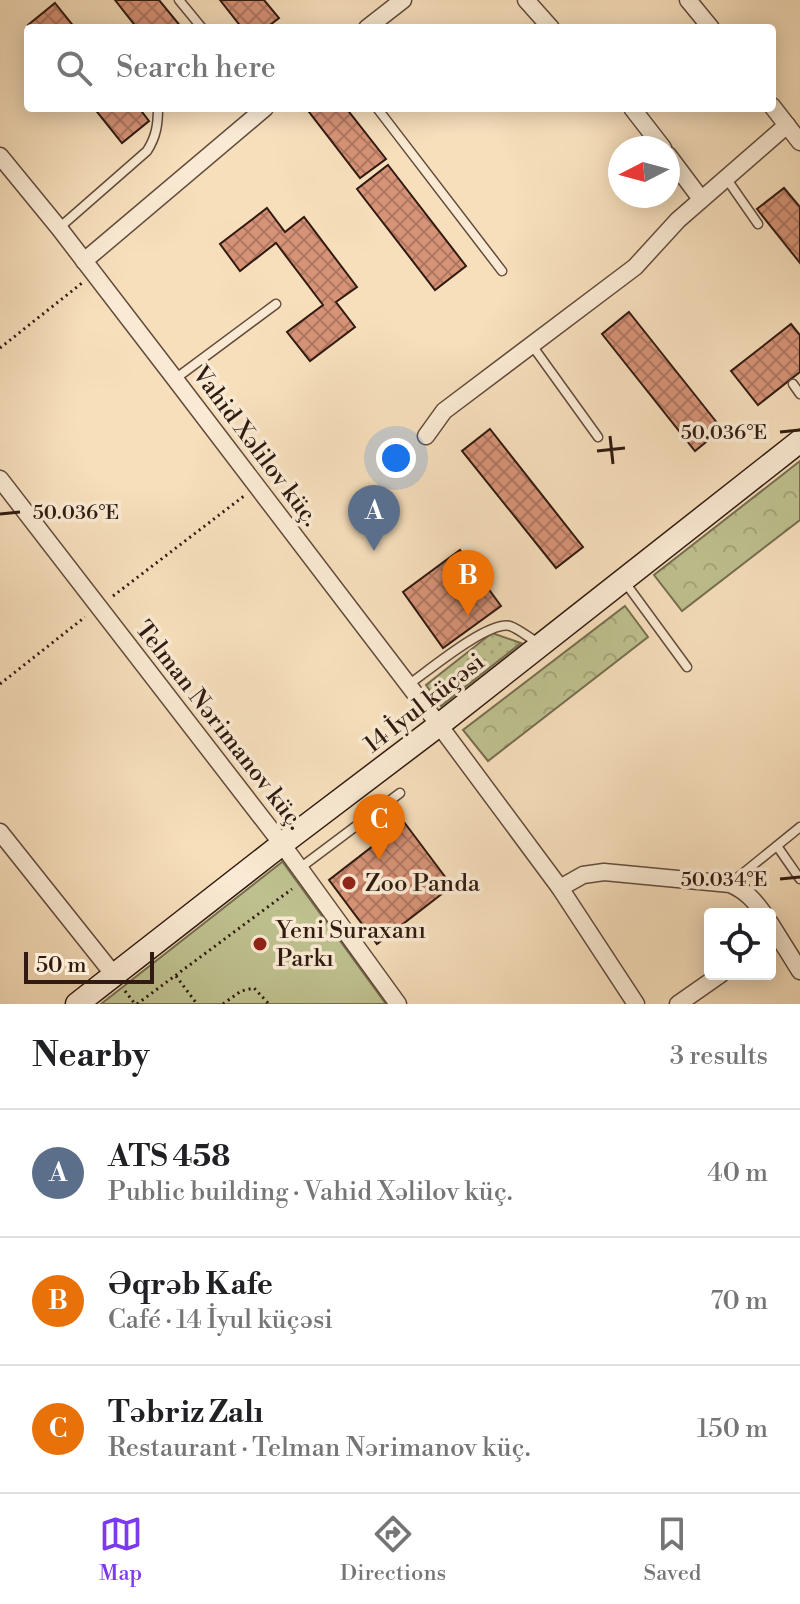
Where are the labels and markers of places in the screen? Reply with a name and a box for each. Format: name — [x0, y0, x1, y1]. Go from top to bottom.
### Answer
pin: A — [348, 485, 400, 551]
pin: B — [442, 550, 494, 616]
pin: C — [353, 794, 405, 860]
place label: Zoo Panda — [365, 869, 481, 899]
marker: Zoo Panda — [340, 874, 358, 892]
place label: Yeni Suraxanı Parkı — [274, 916, 426, 974]
marker: Yeni Suraxanı Parkı — [251, 935, 269, 953]

